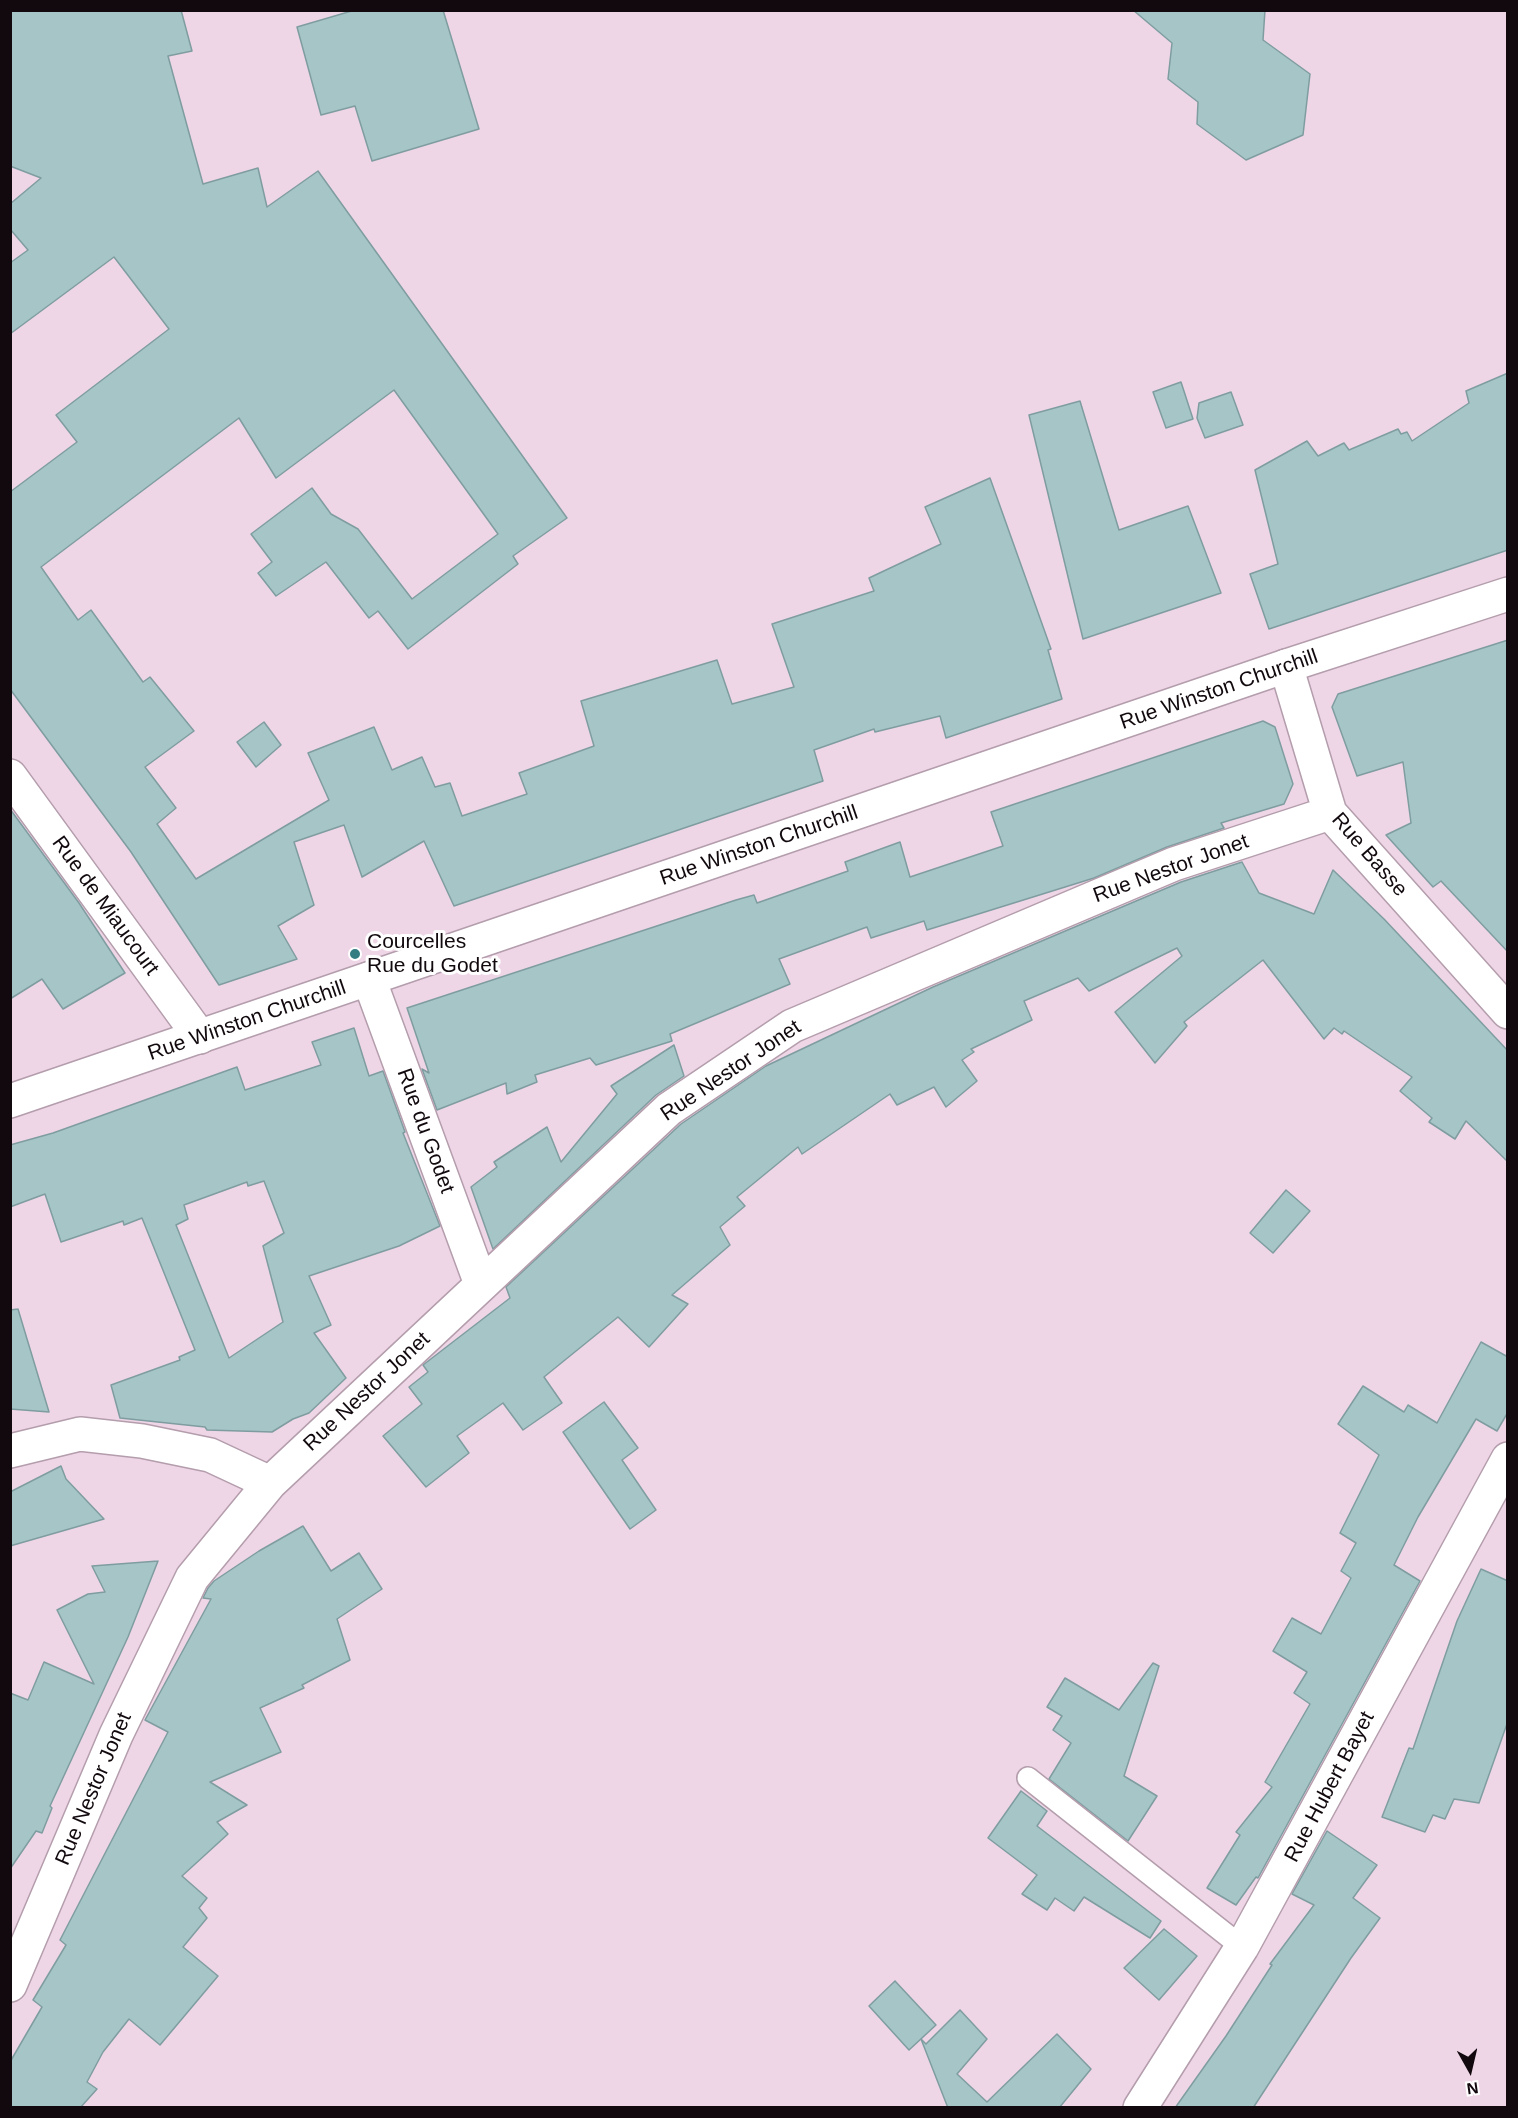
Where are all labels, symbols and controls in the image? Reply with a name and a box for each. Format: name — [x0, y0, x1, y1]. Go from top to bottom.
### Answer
street label: Rue Winston Churchill — [1117, 644, 1321, 736]
street label: Rue Winston Churchill — [657, 800, 861, 892]
street label: Rue Basse — [1326, 808, 1412, 902]
street label: Rue Nestor Jonet — [1090, 829, 1252, 909]
street label: Rue de Miaucourt — [46, 832, 164, 980]
place label: Courcelles Rue du Godet — [367, 929, 498, 979]
marker: Courcelles Rue du Godet — [348, 947, 362, 961]
street label: Rue Winston Churchill — [145, 975, 349, 1067]
street label: Rue Nestor Jonet — [656, 1015, 806, 1127]
street label: Rue du Godet — [391, 1065, 459, 1197]
street label: Rue Nestor Jonet — [299, 1327, 435, 1457]
street label: Rue Hubert Bayet — [1280, 1707, 1380, 1867]
street label: Rue Nestor Jonet — [50, 1709, 138, 1869]
north arrow — [1440, 2040, 1500, 2100]
text: N — [1466, 2079, 1479, 2098]

